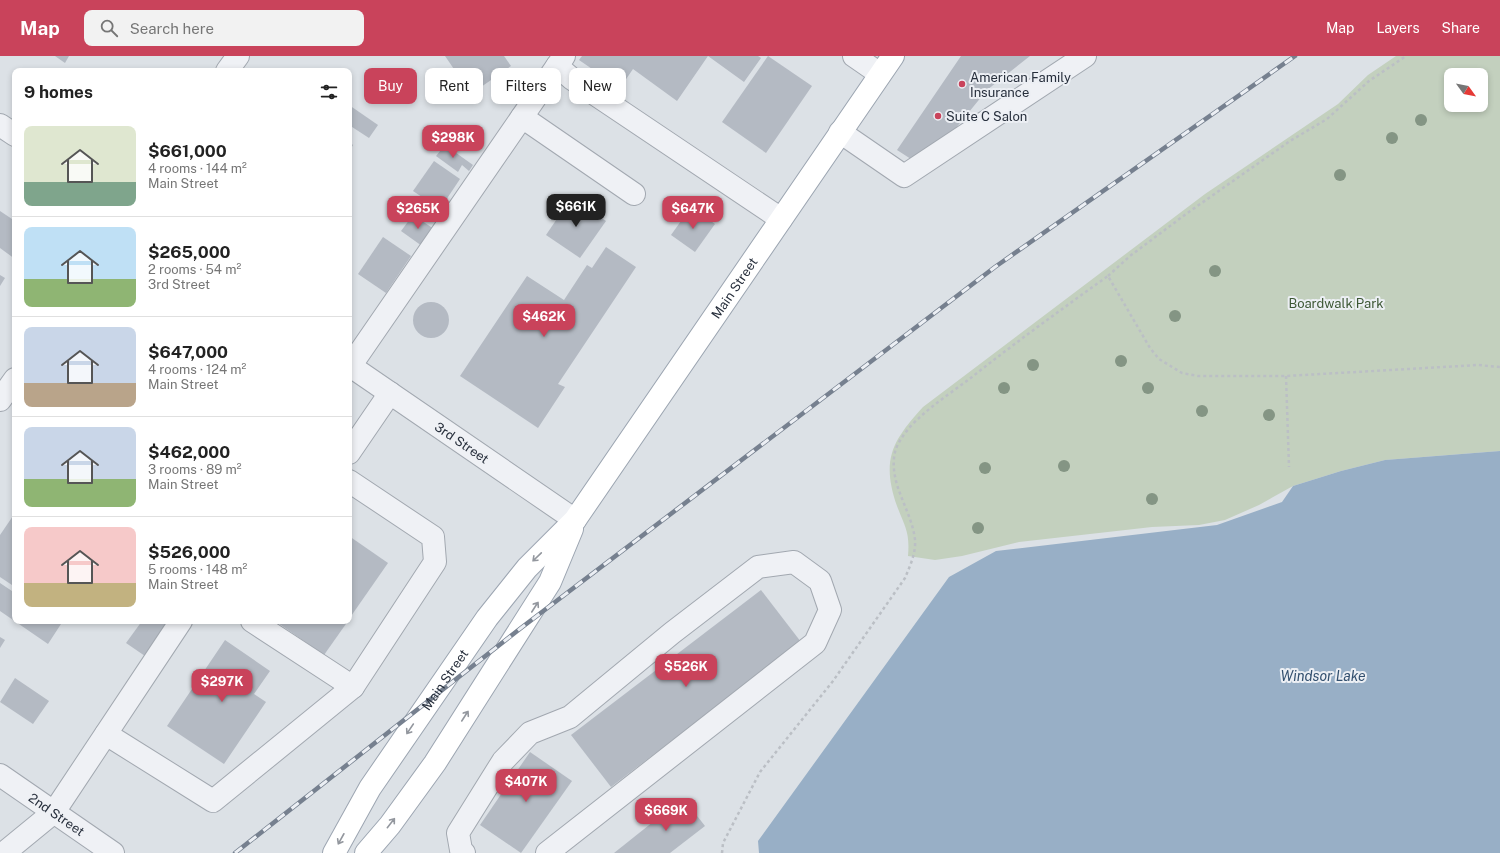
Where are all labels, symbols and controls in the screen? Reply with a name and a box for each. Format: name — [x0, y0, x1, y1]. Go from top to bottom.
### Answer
search box — [84, 10, 364, 46]
text: Map — [20, 17, 60, 39]
icon: search — [98, 17, 120, 39]
text: Search here — [130, 20, 214, 37]
text: Map — [1326, 20, 1354, 36]
text: Layers — [1376, 20, 1420, 36]
text: Share — [1442, 20, 1480, 36]
chip: Buy — [364, 68, 417, 104]
chip: Rent — [425, 68, 483, 104]
chip: Filters — [491, 68, 561, 104]
chip: New — [569, 68, 626, 104]
north arrow — [1444, 68, 1488, 112]
map controls — [1444, 68, 1488, 112]
place label: American Family Insurance — [970, 70, 1071, 100]
marker: American Family Insurance — [957, 79, 967, 89]
icon: filters — [318, 81, 340, 103]
text: 9 homes — [24, 82, 93, 102]
place label: Suite C Salon — [946, 109, 1027, 124]
marker: Suite C Salon — [933, 111, 943, 121]
pin: $298K — [425, 125, 481, 159]
text: $298K — [431, 130, 475, 145]
text: $661,000 — [148, 141, 227, 161]
icon: home — [56, 142, 104, 190]
text: 4 rooms · 144 m² — [148, 161, 247, 176]
text: Main Street — [148, 176, 219, 191]
pin: $661K — [548, 194, 604, 228]
pin: $265K — [390, 196, 446, 230]
pin: $647K — [665, 196, 721, 230]
text: $661K — [556, 199, 596, 214]
text: $265K — [396, 201, 440, 216]
text: $647K — [671, 201, 715, 216]
text: $265,000 — [148, 242, 231, 262]
icon: home — [56, 243, 104, 291]
street label: Main Street — [708, 254, 760, 321]
text: 2 rooms · 54 m² — [148, 262, 241, 277]
text: 3rd Street — [148, 277, 210, 292]
park label: Boardwalk Park — [1288, 296, 1384, 311]
pin: $462K — [516, 304, 572, 338]
text: $462K — [522, 309, 566, 324]
text: $647,000 — [148, 342, 228, 362]
icon: home — [56, 343, 104, 391]
text: 4 rooms · 124 m² — [148, 362, 246, 377]
text: Main Street — [148, 377, 219, 392]
street label: 3rd Street — [432, 419, 492, 466]
text: $462,000 — [148, 442, 230, 462]
icon: home — [56, 443, 104, 491]
text: 3 rooms · 89 m² — [148, 462, 242, 477]
text: Main Street — [148, 477, 219, 492]
text: $526,000 — [148, 542, 231, 562]
icon: home — [56, 543, 104, 591]
one-way arrow — [532, 552, 542, 562]
text: 5 rooms · 148 m² — [148, 562, 247, 577]
text: Main Street — [148, 577, 219, 592]
one-way arrow — [531, 601, 539, 613]
street label: Main Street — [418, 646, 471, 713]
pin: $526K — [658, 654, 714, 688]
text: $526K — [664, 659, 708, 674]
water label: Windsor Lake — [1280, 668, 1366, 684]
pin: $297K — [194, 669, 250, 703]
text: $297K — [201, 674, 243, 689]
one-way arrow — [460, 711, 469, 722]
one-way arrow — [406, 723, 414, 734]
pin: $407K — [498, 769, 554, 803]
text: $407K — [505, 774, 548, 789]
street label: 2nd Street — [26, 790, 87, 839]
pin: $669K — [638, 798, 694, 832]
text: $669K — [644, 803, 688, 818]
one-way arrow — [387, 818, 395, 829]
one-way arrow — [337, 833, 345, 845]

